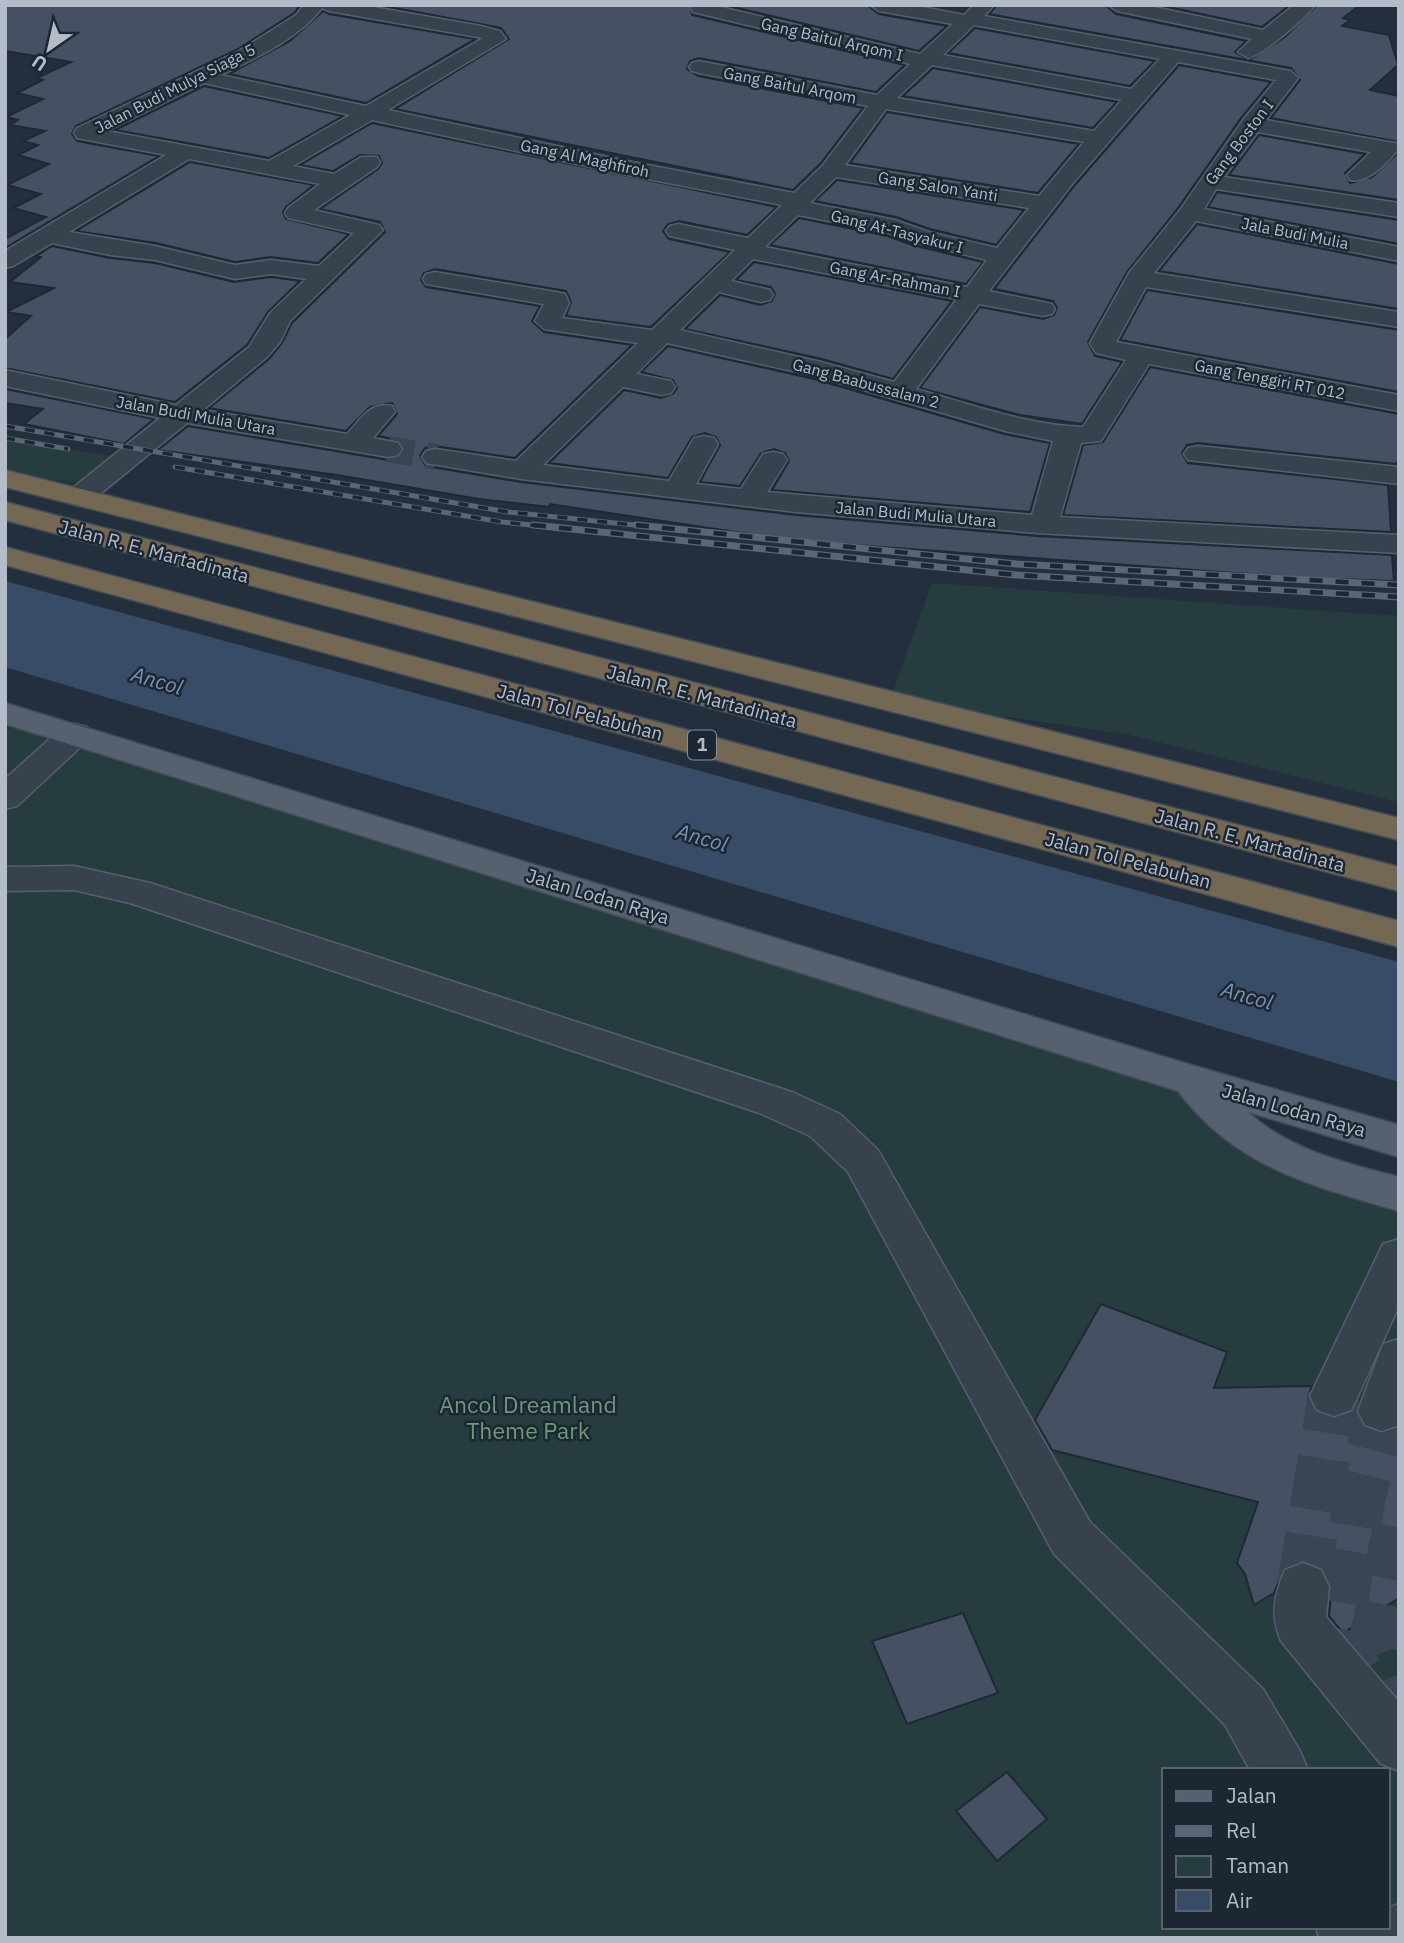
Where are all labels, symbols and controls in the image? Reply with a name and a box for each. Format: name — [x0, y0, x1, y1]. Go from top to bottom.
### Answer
street label: Gang Baitul Arqom I — [759, 13, 905, 65]
north arrow — [14, 14, 84, 84]
street label: Jalan Budi Mulya Siaga 5 — [91, 39, 259, 137]
text: U — [27, 49, 52, 77]
street label: Gang Baitul Arqom — [722, 62, 858, 108]
street label: Gang Boston I — [1200, 95, 1278, 189]
street label: Gang Al Maghfiroh — [519, 135, 651, 181]
street label: Gang Salon Yanti — [877, 167, 999, 205]
street label: Gang At-Tasyakur I — [829, 205, 965, 257]
street label: Jala Budi Mulia — [1240, 213, 1351, 253]
street label: Gang Ar-Rahman I — [828, 257, 962, 301]
street label: Gang Baabussalam 2 — [790, 354, 942, 412]
street label: Gang Tenggiri RT 012 — [1193, 355, 1347, 403]
street label: Jalan Budi Mulia Utara — [115, 391, 278, 439]
street label: Jalan Budi Mulia Utara — [835, 497, 998, 531]
street label: Jalan R. E. Martadinata — [56, 514, 252, 588]
water label: Ancol — [127, 659, 187, 701]
street label: Jalan R. E. Martadinata — [604, 659, 800, 733]
street label: Jalan Tol Pelabuhan — [494, 678, 666, 746]
road number: 1 — [688, 730, 716, 760]
street label: Jalan R. E. Martadinata — [1152, 803, 1348, 877]
water label: Ancol — [672, 816, 732, 858]
street label: Jalan Tol Pelabuhan — [1042, 826, 1214, 894]
street label: Jalan Lodan Raya — [524, 863, 672, 929]
water label: Ancol — [1217, 974, 1277, 1016]
street label: Jalan Lodan Raya — [1219, 1078, 1369, 1142]
park label: Ancol Dreamland Theme Park — [439, 1389, 617, 1445]
legend — [1162, 1768, 1390, 1929]
text: Jalan — [1226, 1781, 1277, 1809]
text: Rel — [1226, 1816, 1257, 1844]
text: Taman — [1226, 1851, 1289, 1879]
text: Air — [1226, 1886, 1253, 1914]

